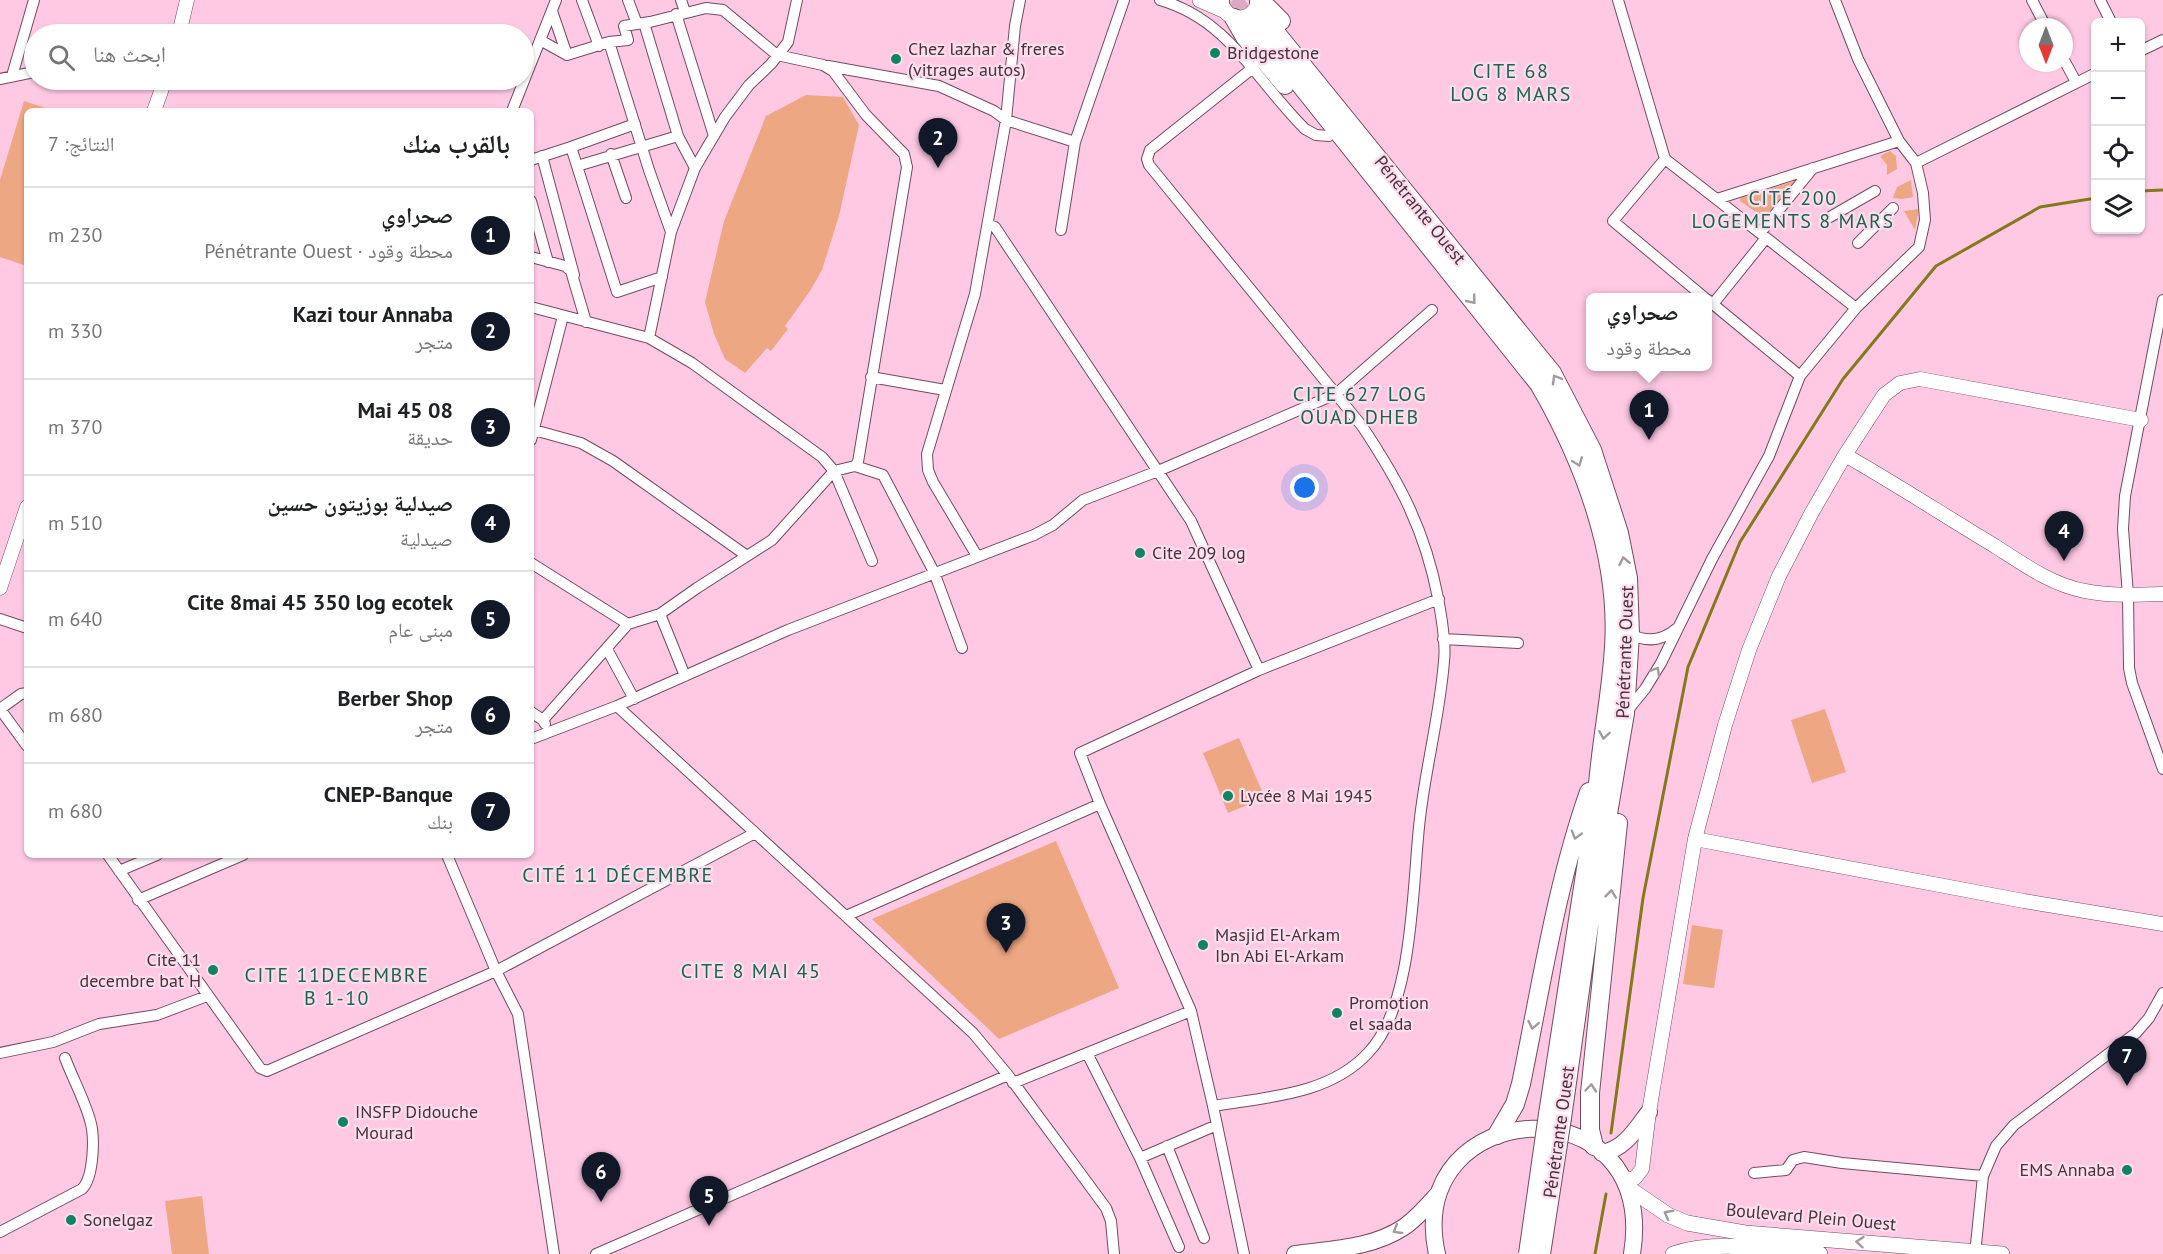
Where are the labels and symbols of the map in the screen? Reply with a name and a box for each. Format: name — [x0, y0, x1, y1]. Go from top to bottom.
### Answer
north arrow — [2019, 18, 2073, 72]
place label: Chez lazhar & freres (vitrages autos) — [908, 37, 1065, 81]
place label: Bridgestone — [1227, 41, 1319, 64]
marker: Bridgestone — [1208, 46, 1222, 60]
marker: Chez lazhar & freres (vitrages autos) — [889, 52, 903, 66]
district label: CITE 68 LOG 8 MARS — [1450, 58, 1572, 107]
pin: 2 — [918, 118, 958, 168]
street label: Pénétrante Ouest — [1370, 151, 1471, 269]
district label: CITÉ 200 LOGEMENTS 8 MARS — [1692, 185, 1895, 234]
one-way arrow — [1464, 293, 1475, 304]
one-way arrow — [1551, 375, 1563, 386]
district label: CITE 627 LOG OUAD DHEB — [1293, 381, 1427, 430]
pin: 1 — [1630, 390, 1668, 440]
one-way arrow — [1571, 456, 1583, 467]
your location — [1290, 473, 1319, 502]
pin: 4 — [2044, 512, 2084, 561]
place label: Cite 209 log — [1152, 541, 1246, 564]
marker: Cite 209 log — [1133, 546, 1147, 560]
one-way arrow — [1618, 556, 1631, 566]
street label: Pénétrante Ouest — [1611, 585, 1638, 719]
one-way arrow — [1649, 667, 1660, 677]
one-way arrow — [1598, 730, 1610, 740]
place label: Lycée 8 Mai 1945 — [1240, 784, 1373, 807]
marker: Lycée 8 Mai 1945 — [1221, 789, 1235, 803]
one-way arrow — [1571, 829, 1583, 840]
district label: CITÉ 11 DÉCEMBRE — [522, 862, 714, 888]
one-way arrow — [1604, 890, 1617, 899]
pin: 3 — [986, 904, 1026, 953]
place label: Masjid El-Arkam Ibn Abi El-Arkam — [1215, 923, 1344, 967]
marker: Masjid El-Arkam Ibn Abi El-Arkam — [1196, 938, 1210, 952]
place label: Cite 11 decembre bat H — [79, 948, 201, 992]
district label: CITE 8 MAI 45 — [681, 958, 821, 984]
district label: CITE 11DECEMBRE B 1-10 — [245, 962, 429, 1011]
marker: Cite 11 decembre bat H — [206, 963, 220, 977]
place label: Promotion el saada — [1349, 991, 1429, 1035]
marker: Promotion el saada — [1330, 1006, 1344, 1020]
one-way arrow — [1527, 1020, 1540, 1030]
pin: 7 — [2108, 1036, 2146, 1086]
street label: Pénétrante Ouest — [1538, 1064, 1579, 1200]
one-way arrow — [1584, 1084, 1597, 1093]
place label: INSFP Didouche Mourad — [355, 1100, 478, 1144]
marker: INSFP Didouche Mourad — [336, 1115, 350, 1129]
pin: 6 — [582, 1152, 620, 1202]
place label: EMS Annaba — [2020, 1158, 2115, 1181]
marker: EMS Annaba — [2120, 1163, 2134, 1177]
pin: 5 — [690, 1176, 728, 1226]
street label: Boulevard Plein Ouest — [1725, 1198, 1897, 1235]
place label: Sonelgaz — [83, 1208, 153, 1231]
one-way arrow — [1664, 1210, 1674, 1221]
marker: Sonelgaz — [64, 1213, 78, 1227]
one-way arrow — [1393, 1223, 1404, 1234]
one-way arrow — [1855, 1236, 1864, 1249]

